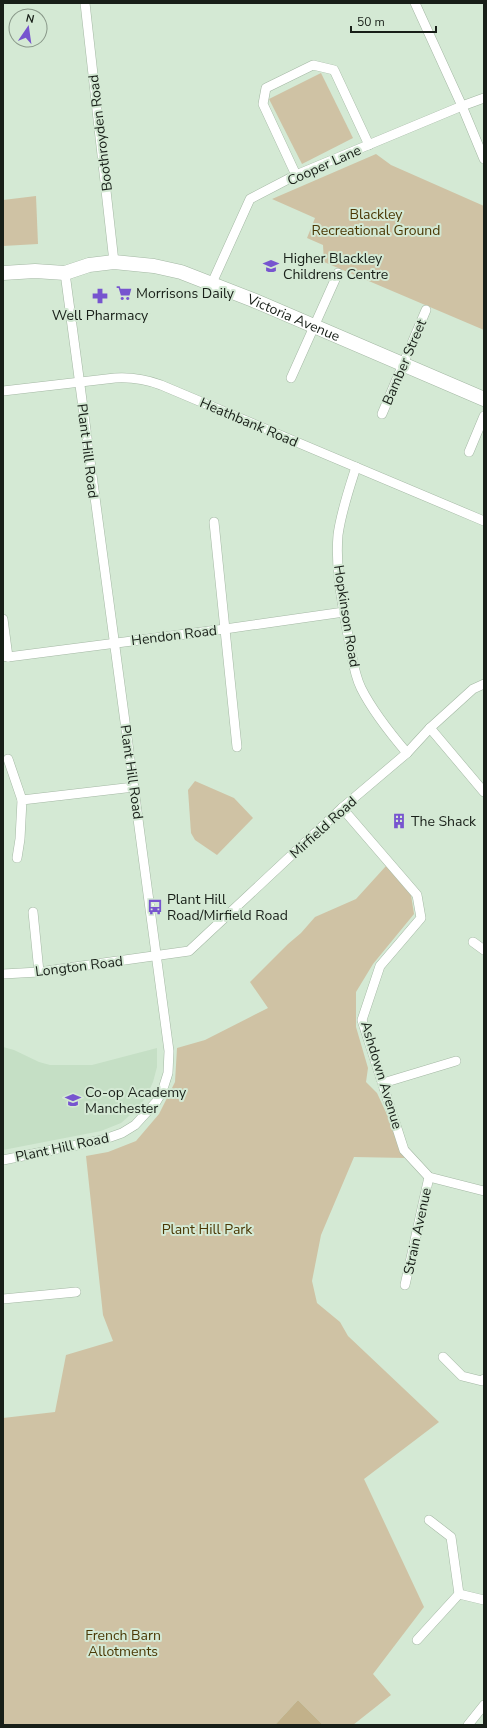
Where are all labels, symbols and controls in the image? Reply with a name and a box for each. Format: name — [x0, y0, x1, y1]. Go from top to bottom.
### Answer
north arrow — [8, 8, 48, 48]
scale bar — [351, 8, 436, 34]
text: N — [24, 11, 36, 27]
text: 50 m — [357, 14, 385, 30]
street label: Boothroyden Road — [84, 74, 117, 192]
street label: Cooper Lane — [284, 141, 364, 190]
park label: Blackley Recreational Ground — [312, 205, 440, 240]
place label: Higher Blackley Childrens Centre — [283, 249, 388, 284]
school or university icon: Higher Blackley Childrens Centre — [262, 257, 280, 275]
supermarket icon: Morrisons Daily — [115, 284, 133, 302]
place label: Morrisons Daily — [136, 284, 235, 303]
pharmacy icon: Well Pharmacy — [91, 287, 109, 305]
street label: Victoria Avenue — [244, 289, 343, 346]
place label: Well Pharmacy — [52, 306, 149, 325]
street label: Bamber Street — [378, 316, 431, 408]
street label: Heathbank Road — [197, 393, 301, 452]
street label: Plant Hill Road — [72, 403, 103, 499]
street label: Hopkinson Road — [329, 564, 364, 669]
street label: Hendon Road — [130, 621, 218, 650]
street label: Plant Hill Road — [115, 724, 148, 821]
street label: Mirfield Road — [286, 792, 361, 863]
building icon: The Shack — [390, 812, 408, 830]
place label: The Shack — [411, 812, 477, 831]
place label: Plant Hill Road/Mirfield Road — [167, 890, 288, 925]
bus stop icon: Plant Hill Road/Mirfield Road — [146, 898, 164, 916]
street label: Longton Road — [34, 952, 124, 981]
street label: Ashdown Avenue — [356, 1019, 407, 1131]
place label: Co-op Academy Manchester — [85, 1083, 187, 1118]
school or university icon: Co-op Academy Manchester — [64, 1091, 82, 1109]
street label: Plant Hill Road — [14, 1128, 111, 1167]
street label: Strain Avenue — [399, 1186, 436, 1276]
park label: Plant Hill Park — [162, 1220, 253, 1239]
park label: French Barn Allotments — [85, 1626, 161, 1661]

